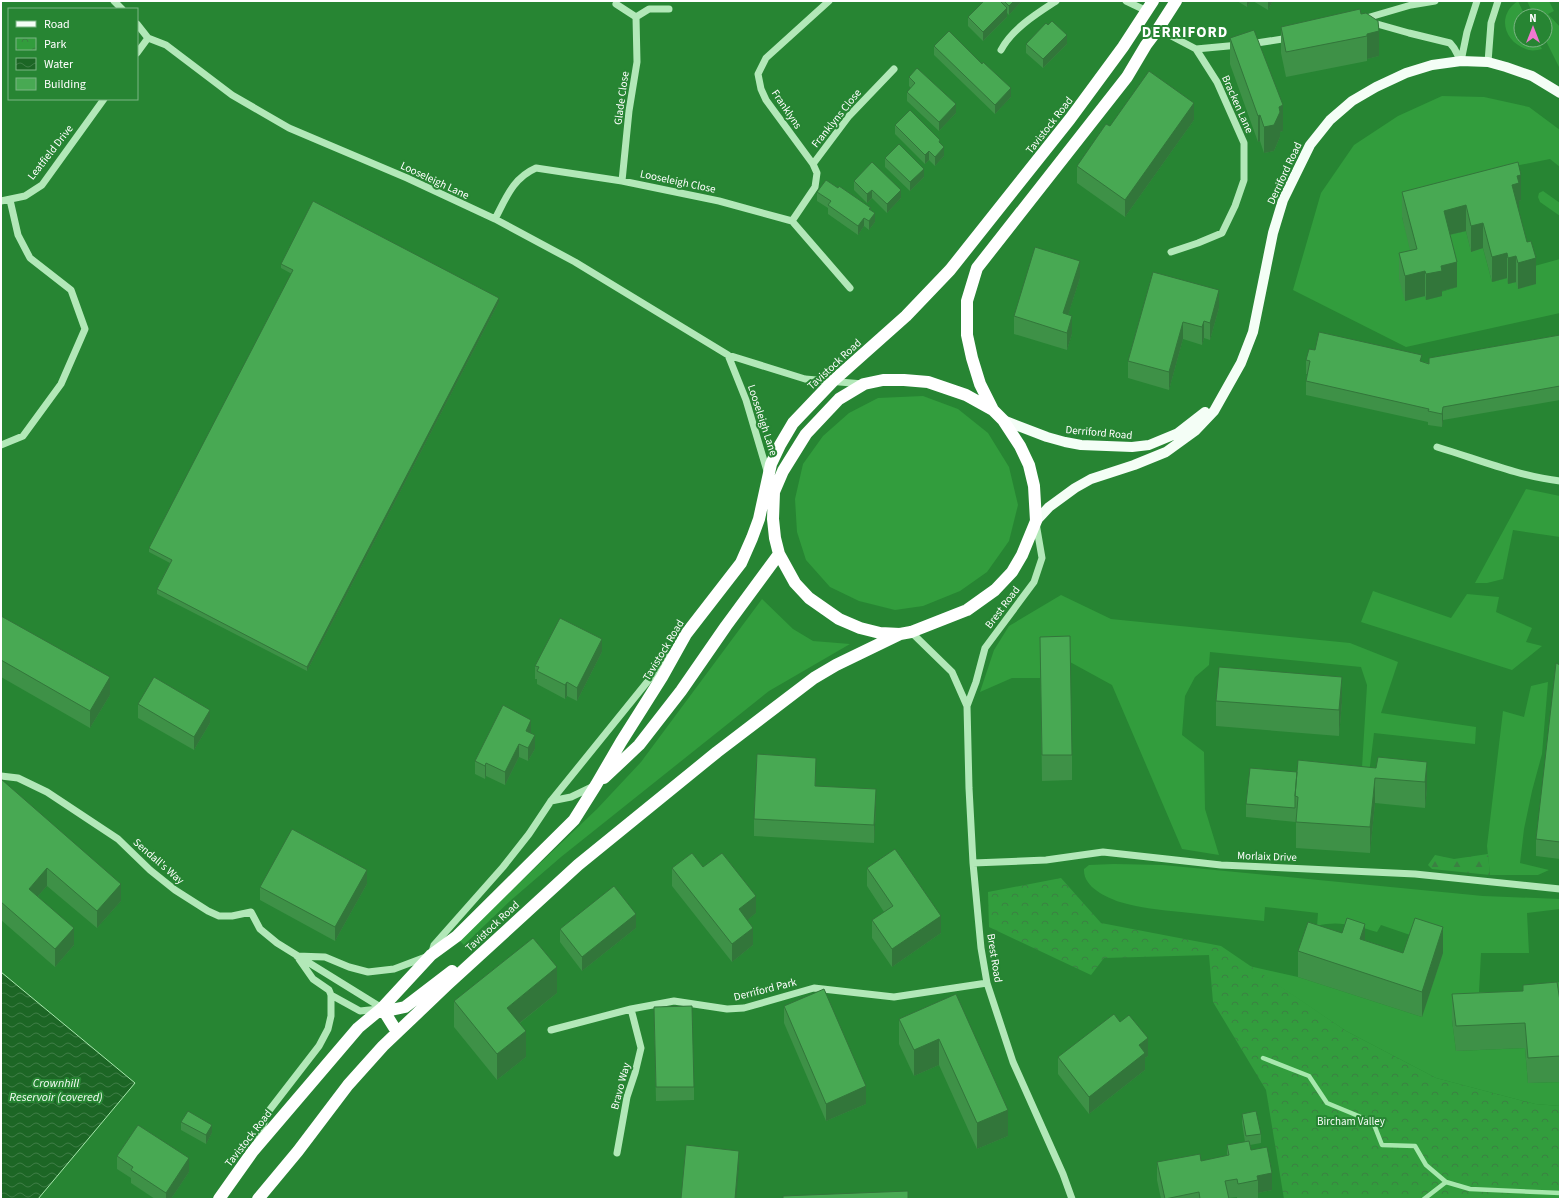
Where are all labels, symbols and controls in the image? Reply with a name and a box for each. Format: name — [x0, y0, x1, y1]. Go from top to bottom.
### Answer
legend — [8, 8, 138, 100]
north arrow — [1513, 8, 1553, 48]
text: N — [1529, 11, 1537, 26]
text: Road — [44, 16, 70, 33]
district label: DERRIFORD — [1142, 22, 1228, 43]
text: Park — [44, 36, 66, 53]
text: Water — [44, 56, 74, 73]
street label: Glade Close — [610, 70, 633, 126]
street label: Bracken Lane — [1218, 73, 1257, 136]
text: Building — [44, 76, 86, 93]
street label: Franklyns Close — [808, 85, 865, 151]
street label: Franklyns — [768, 87, 805, 132]
street label: Tavistock Road — [1022, 94, 1076, 157]
street label: Leatfield Drive — [24, 121, 77, 183]
street label: Derriford Road — [1263, 140, 1305, 207]
street label: Looseleigh Lane — [398, 158, 472, 203]
street label: Looseleigh Close — [639, 166, 718, 197]
street label: Tavistock Road — [804, 335, 865, 393]
street label: Looseleigh Lane — [744, 383, 781, 458]
street label: Derriford Road — [1065, 422, 1133, 443]
street label: Brest Road — [982, 583, 1023, 632]
street label: Tavistock Road — [639, 617, 688, 684]
street label: Sendall's Way — [130, 835, 187, 888]
street label: Morlaix Drive — [1237, 848, 1298, 865]
street label: Tavistock Road — [462, 897, 523, 955]
street label: Brest Road — [983, 932, 1006, 984]
street label: Derriford Park — [732, 974, 799, 1005]
street label: Bravo Way — [607, 1061, 634, 1111]
water label: Crownhill Reservoir (covered) — [9, 1075, 103, 1106]
street label: Tavistock Road — [221, 1107, 275, 1170]
park label: Bircham Valley — [1317, 1114, 1385, 1129]

